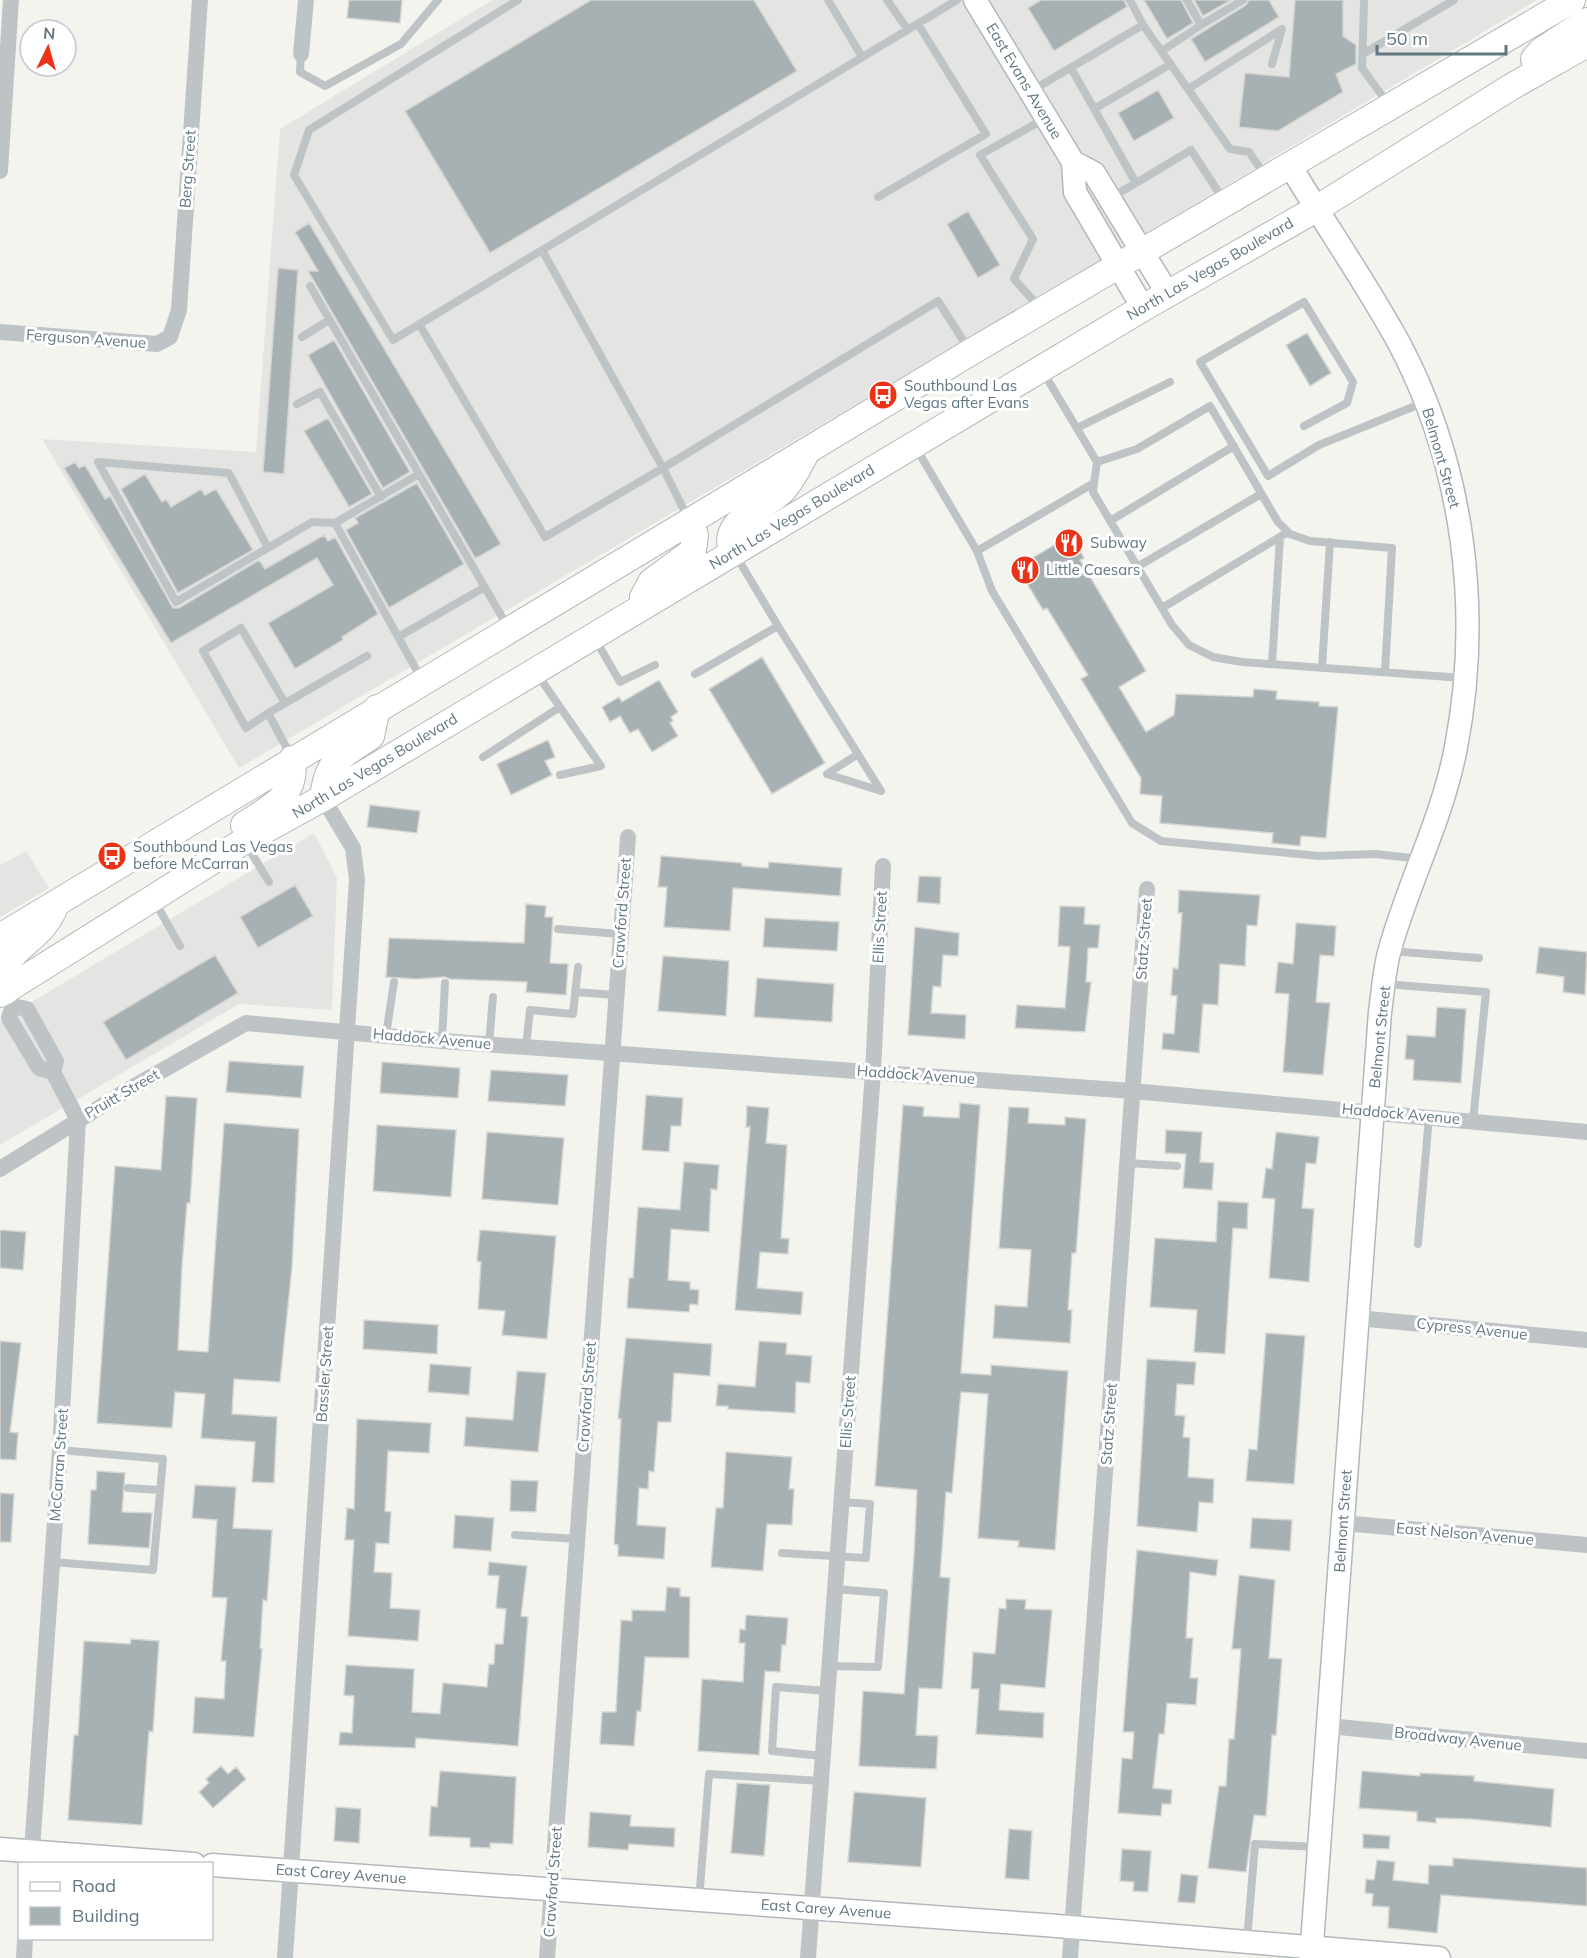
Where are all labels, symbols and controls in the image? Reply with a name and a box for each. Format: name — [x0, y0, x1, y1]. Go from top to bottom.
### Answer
north arrow — [18, 18, 78, 78]
scale bar — [1377, 18, 1506, 56]
street label: East Evans Avenue — [982, 19, 1067, 142]
text: N — [42, 23, 56, 44]
text: 50 m — [1386, 27, 1428, 50]
street label: Berg Street — [175, 129, 200, 209]
street label: North Las Vegas Boulevard — [1123, 213, 1297, 324]
street label: Ferguson Avenue — [25, 325, 147, 352]
place label: Southbound Las Vegas after Evans — [904, 376, 1029, 412]
bus stop icon: Southbound Las Vegas after Evans — [867, 379, 899, 411]
street label: Belmont Street — [1418, 406, 1465, 510]
street label: North Las Vegas Boulevard — [706, 460, 878, 574]
restaurant icon: Subway — [1053, 527, 1085, 559]
place label: Subway — [1090, 533, 1147, 552]
restaurant icon: Little Caesars — [1009, 554, 1041, 586]
place label: Little Caesars — [1046, 560, 1140, 579]
street label: North Las Vegas Boulevard — [289, 709, 461, 823]
place label: Southbound Las Vegas before McCarran — [133, 837, 293, 873]
bus stop icon: Southbound Las Vegas before McCarran — [96, 840, 128, 872]
street label: Crawford Street — [608, 857, 635, 969]
street label: Ellis Street — [868, 890, 891, 964]
street label: Statz Street — [1131, 897, 1156, 981]
street label: Belmont Street — [1365, 985, 1394, 1089]
street label: Haddock Avenue — [372, 1024, 492, 1053]
street label: Haddock Avenue — [856, 1061, 976, 1088]
street label: Pruitt Street — [81, 1065, 162, 1123]
street label: Haddock Avenue — [1341, 1099, 1461, 1128]
street label: Cypress Avenue — [1416, 1313, 1528, 1344]
street label: Bassler Street — [312, 1325, 337, 1423]
street label: Crawford Street — [573, 1341, 600, 1453]
street label: Ellis Street — [836, 1375, 860, 1449]
street label: Statz Street — [1096, 1382, 1121, 1466]
street label: McCarran Street — [45, 1408, 72, 1522]
street label: Belmont Street — [1329, 1469, 1356, 1573]
street label: East Nelson Avenue — [1395, 1518, 1535, 1549]
street label: Broadway Avenue — [1393, 1722, 1523, 1755]
street label: Crawford Street — [539, 1826, 566, 1938]
street label: East Carey Avenue — [275, 1859, 407, 1888]
legend — [18, 1862, 213, 1940]
text: Road — [72, 1874, 116, 1897]
street label: East Carey Avenue — [760, 1894, 892, 1923]
text: Building — [72, 1904, 140, 1927]

